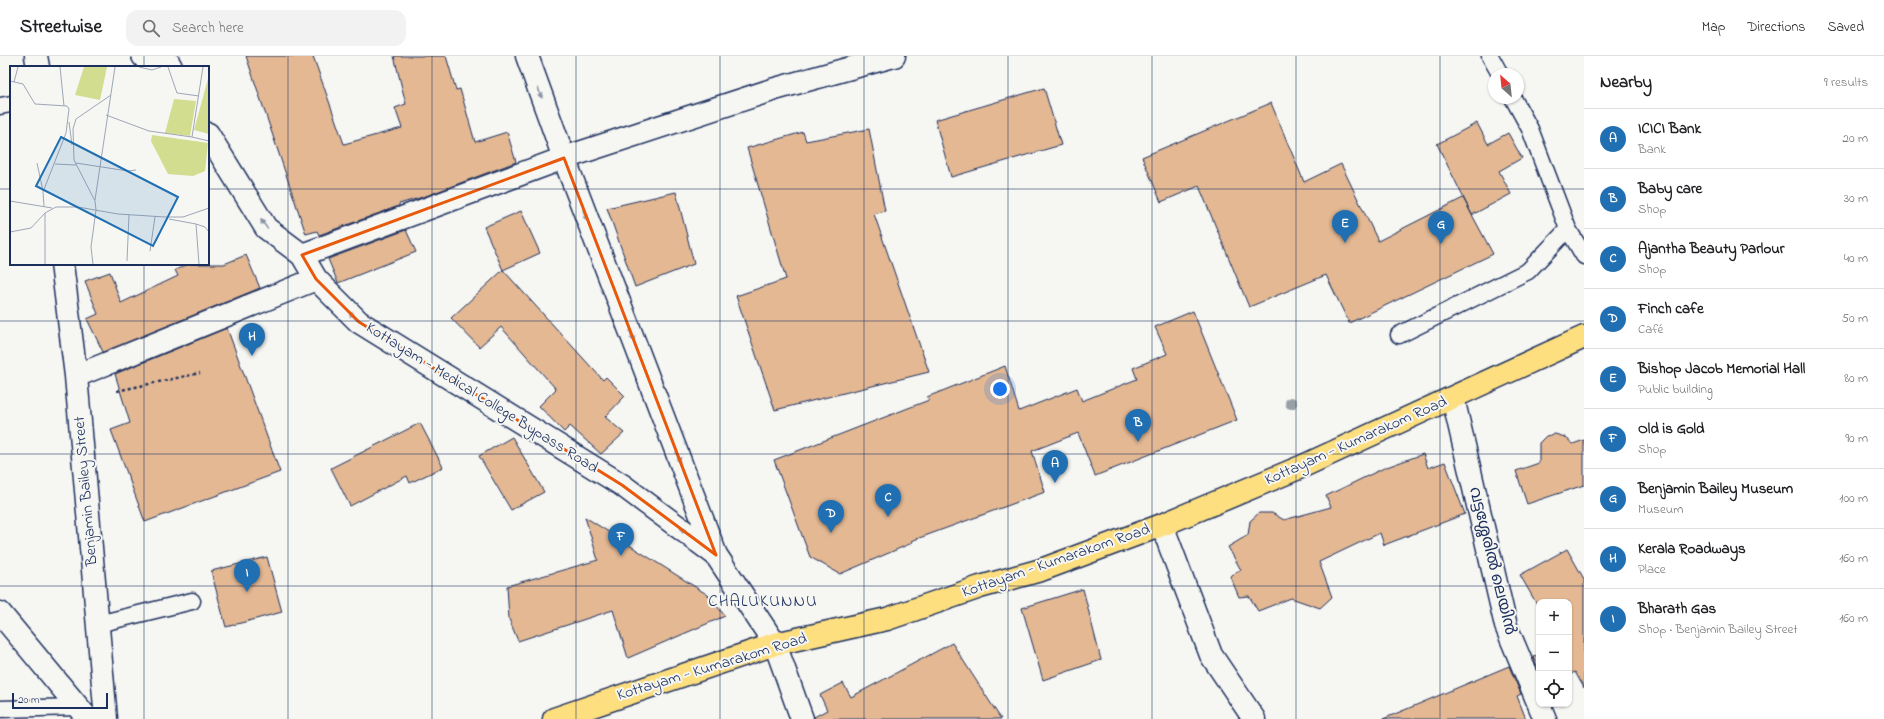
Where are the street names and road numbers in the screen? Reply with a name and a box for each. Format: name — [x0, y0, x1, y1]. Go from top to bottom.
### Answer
street label: Kottayam - Medical College Bypass Road — [361, 316, 603, 480]
street label: Kottayam - Kumarakom Road — [1261, 390, 1451, 492]
street label: Benjamin Bailey Street — [67, 415, 105, 568]
street label: വട്ടശ്ശേരിൽ ലെയിൻ — [1462, 485, 1522, 637]
street label: Kottayam - Kumarakom Road — [959, 518, 1153, 604]
street label: Kottayam - Kumarakom Road — [614, 627, 810, 707]

